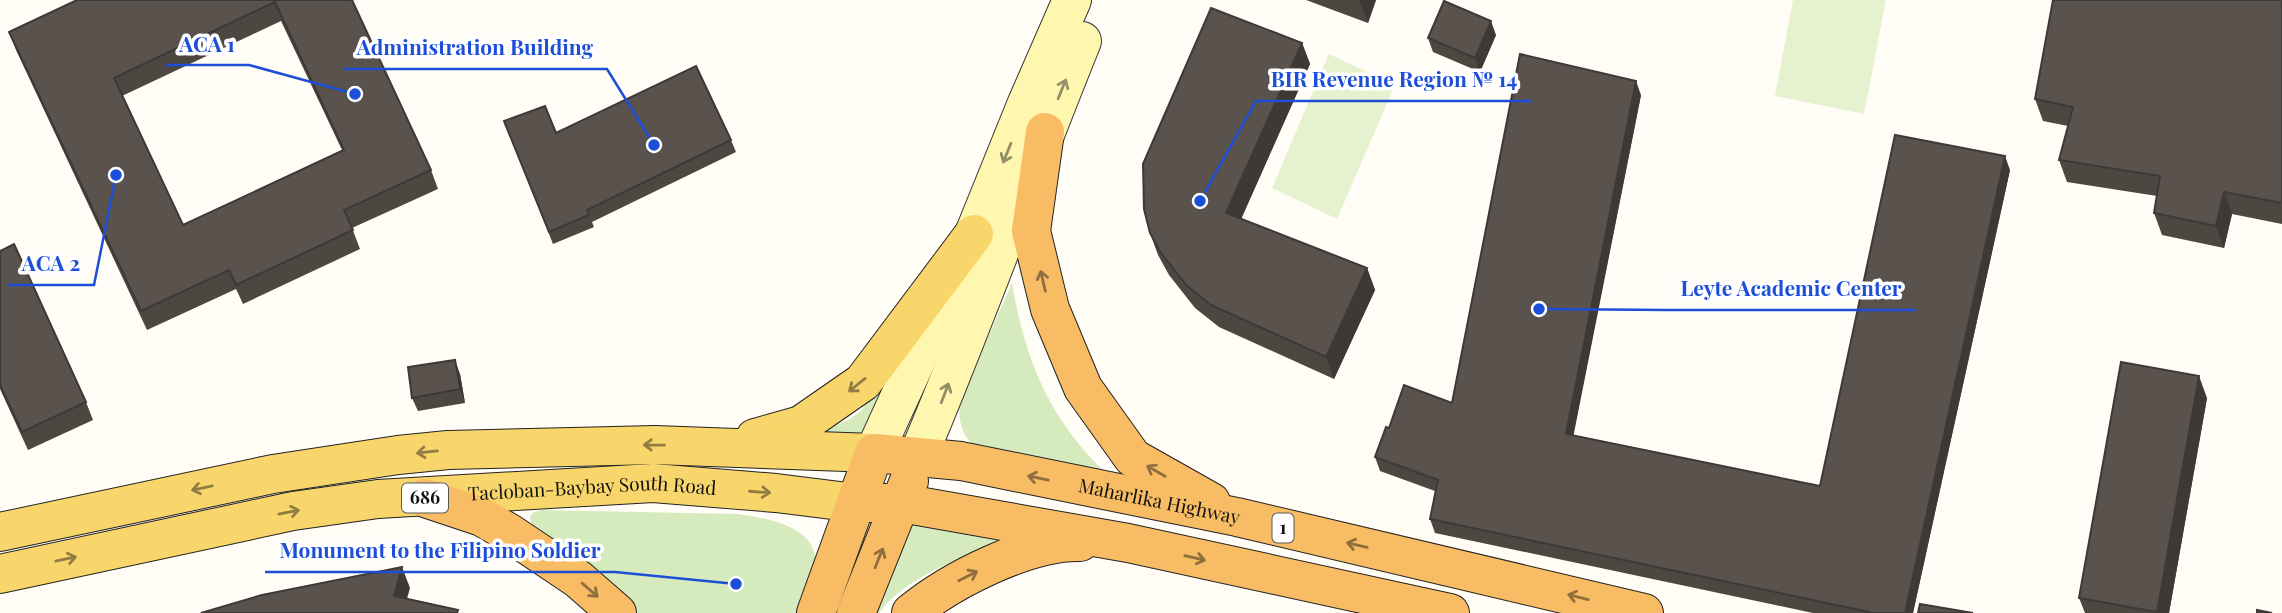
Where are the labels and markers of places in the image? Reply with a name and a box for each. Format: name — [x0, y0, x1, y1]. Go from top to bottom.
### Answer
callout: ACA 1 — [166, 23, 249, 65]
callout: Administration Building — [343, 27, 607, 69]
callout: BIR Revenue Region № 14 — [1256, 59, 1531, 101]
callout: ACA 2 — [7, 243, 94, 285]
callout: Leyte Academic Center — [1667, 268, 1916, 310]
callout: Monument to the Filipino Soldier — [265, 530, 615, 572]

